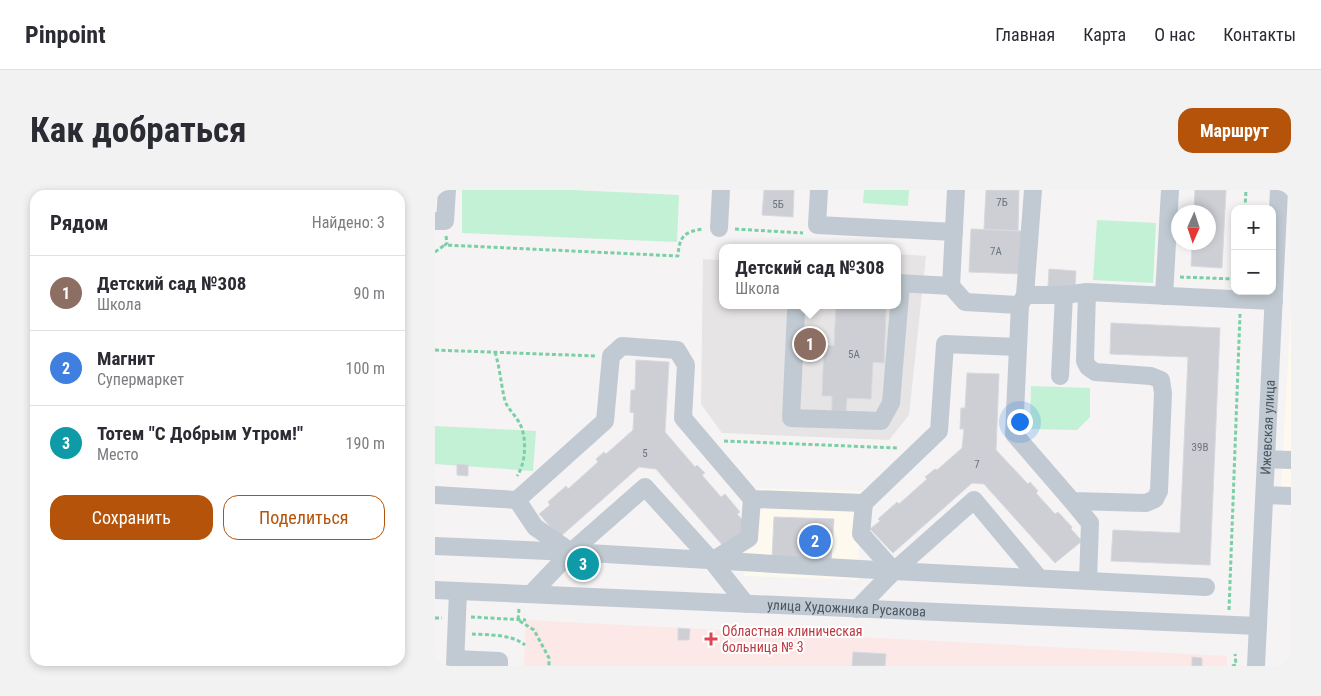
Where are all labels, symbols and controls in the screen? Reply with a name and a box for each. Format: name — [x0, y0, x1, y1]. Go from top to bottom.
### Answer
text: Pinpoint — [25, 21, 106, 49]
text: Главная — [995, 24, 1055, 45]
text: Карта — [1083, 24, 1126, 45]
text: О нас — [1154, 24, 1195, 45]
text: Контакты — [1223, 24, 1296, 45]
button: Маршрут — [1178, 108, 1291, 153]
text: Как добраться — [30, 110, 246, 151]
house number: 7Б — [996, 196, 1008, 209]
house number: 5Б — [772, 198, 784, 211]
north arrow — [1171, 205, 1216, 250]
map controls — [1231, 205, 1276, 295]
button: + — [1231, 205, 1276, 250]
text: Рядом — [50, 211, 109, 235]
text: Найдено: 3 — [312, 213, 385, 232]
popup — [719, 244, 901, 309]
house number: 7А — [990, 245, 1003, 258]
button: − — [1231, 250, 1276, 295]
text: Детский сад №308 — [735, 256, 885, 279]
text: Детский сад №308 — [97, 272, 246, 295]
text: Школа — [735, 279, 780, 298]
text: 1 — [62, 284, 70, 303]
text: 90 m — [353, 284, 385, 303]
text: Школа — [97, 295, 141, 314]
pin: 1 — [794, 325, 826, 363]
text: Магнит — [97, 347, 155, 370]
house number: 5А — [848, 348, 861, 361]
text: 2 — [62, 359, 70, 378]
text: 100 m — [346, 359, 385, 378]
text: Супермаркет — [97, 370, 184, 389]
street label: Ижевская улица — [1257, 379, 1278, 475]
your location — [1007, 409, 1033, 435]
text: Тотем "С Добрым Утром!" — [97, 422, 303, 445]
text: 3 — [62, 434, 70, 453]
text: 190 m — [346, 434, 385, 453]
house number: 39В — [1192, 441, 1208, 454]
text: Место — [97, 445, 138, 464]
house number: 5 — [642, 447, 648, 460]
house number: 7 — [974, 458, 980, 471]
button: Сохранить — [50, 495, 213, 540]
button: Поделиться — [223, 495, 385, 540]
pin: 2 — [799, 522, 831, 560]
pin: 3 — [567, 545, 599, 583]
street label: улица Художника Русакова — [767, 597, 926, 619]
place label: Областная клиническая больница № 3 — [722, 623, 862, 655]
marker: Областная клиническая больница № 3 — [704, 632, 718, 646]

